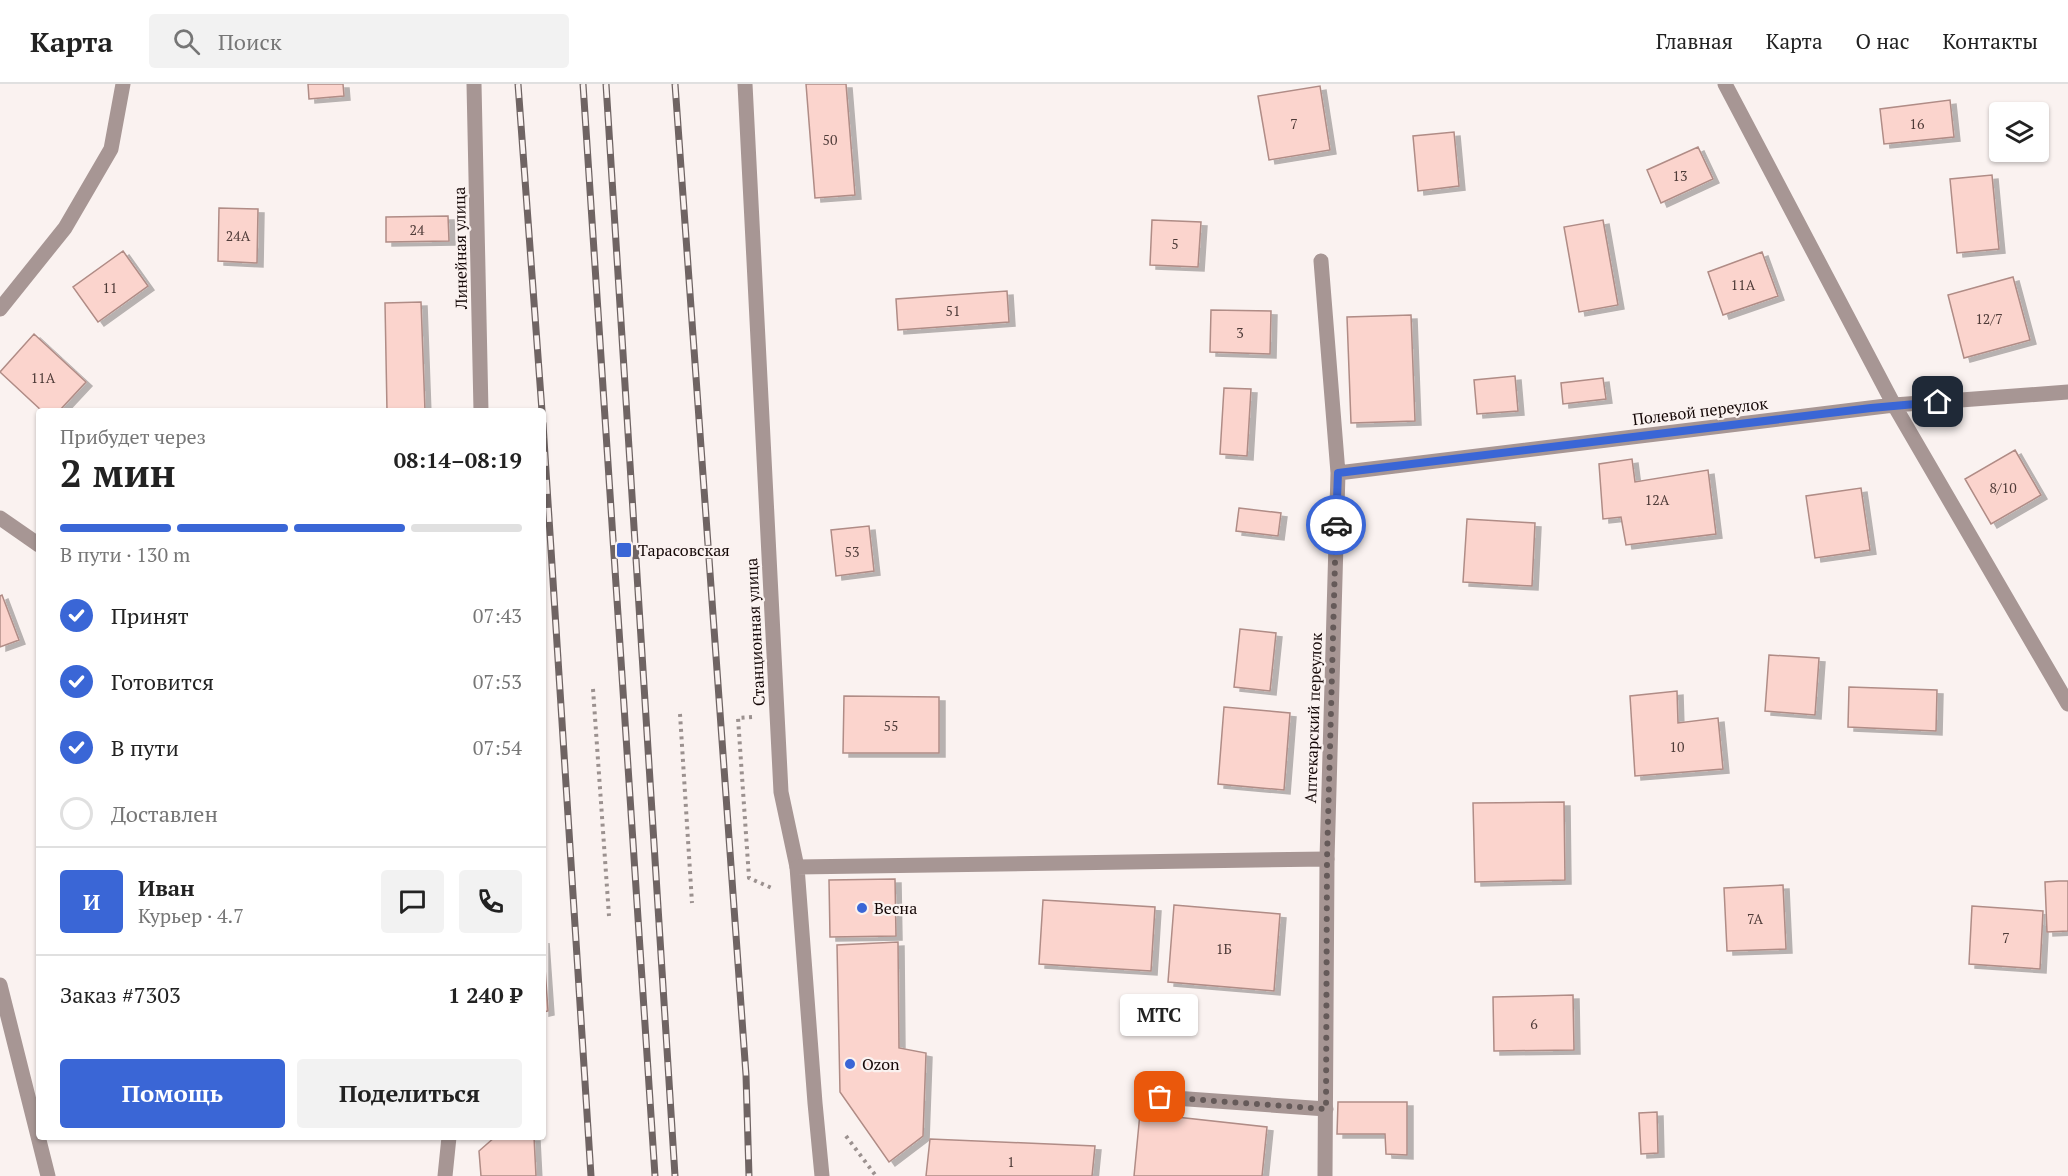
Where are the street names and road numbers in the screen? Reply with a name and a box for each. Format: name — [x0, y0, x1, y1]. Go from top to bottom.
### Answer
street label: Линейная улица — [448, 187, 472, 310]
street label: Полевой переулок — [1631, 392, 1769, 430]
street label: Станционная улица — [740, 557, 770, 707]
street label: Аптекарский переулок — [1299, 632, 1327, 804]

